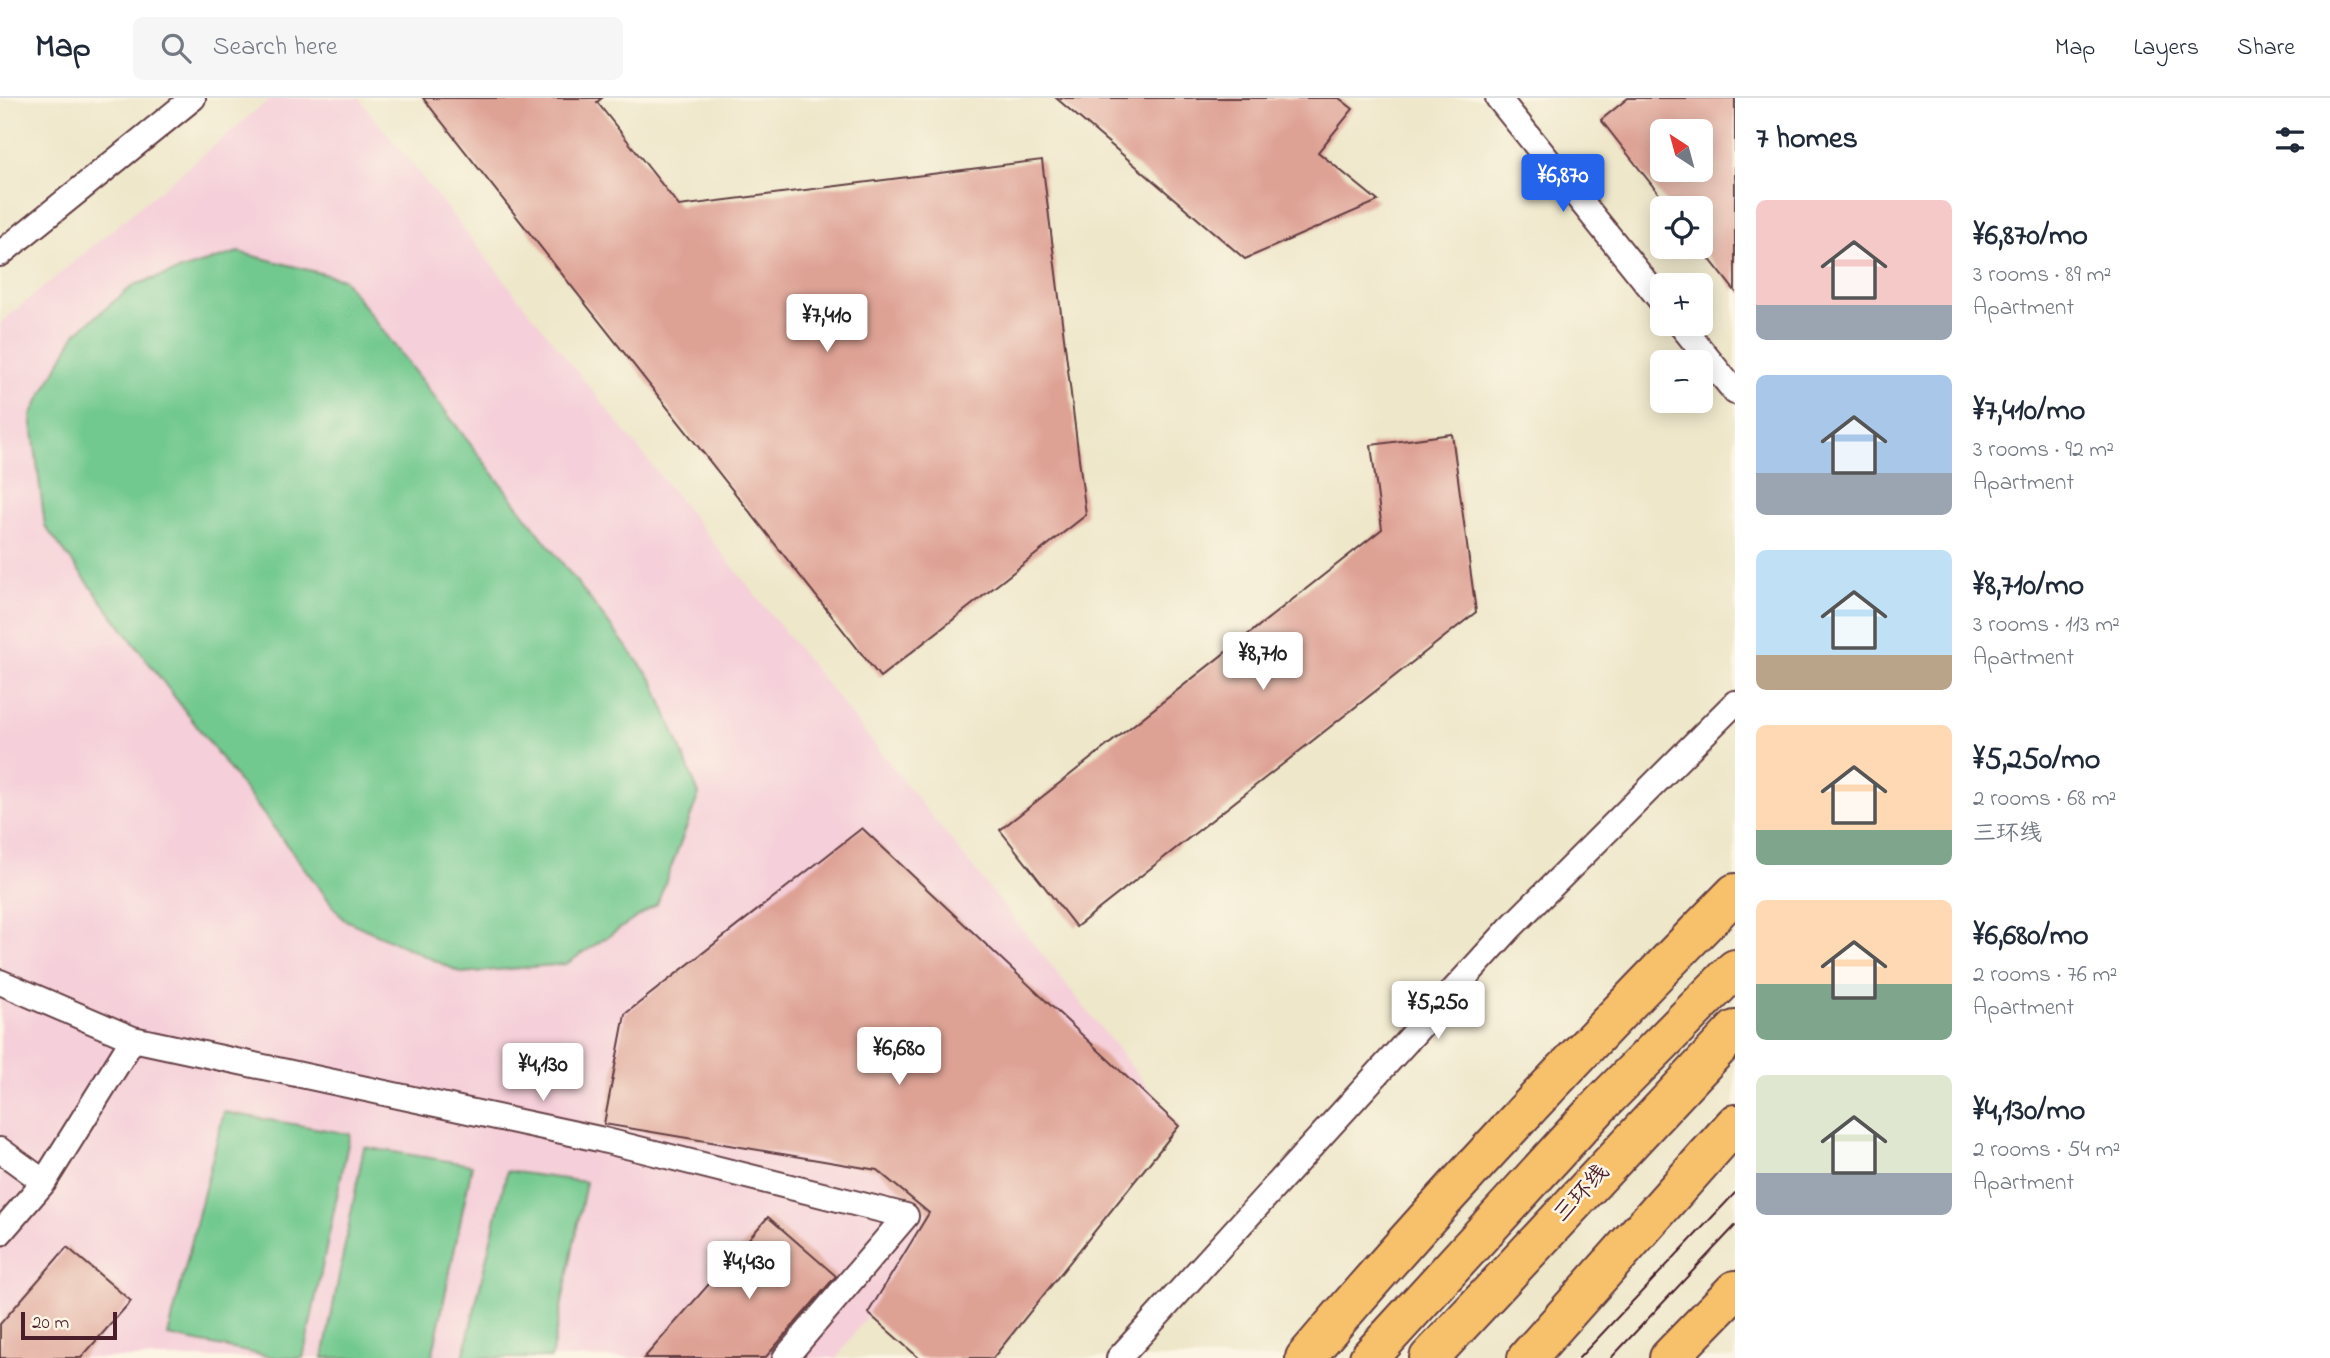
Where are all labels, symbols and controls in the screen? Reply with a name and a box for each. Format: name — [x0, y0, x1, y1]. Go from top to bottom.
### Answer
search box — [133, 17, 623, 80]
text: Map — [35, 24, 91, 72]
icon: search — [157, 29, 195, 67]
text: Search here — [213, 29, 337, 67]
text: Map — [2055, 31, 2095, 66]
text: Layers — [2133, 31, 2199, 66]
text: Share — [2237, 31, 2295, 66]
text: 7 homes — [1756, 118, 1858, 162]
north arrow — [1650, 119, 1713, 182]
map controls — [1650, 119, 1713, 413]
icon: filters — [2271, 121, 2309, 159]
pin: ¥6,870 — [1506, 155, 1620, 214]
text: ¥6,870 — [1537, 160, 1589, 193]
button: locate — [1650, 196, 1713, 259]
text: ¥6,870/mo — [1973, 215, 2088, 259]
icon: home — [1812, 228, 1896, 312]
text: 3 rooms · 89 m² — [1973, 259, 2111, 292]
button: + — [1650, 273, 1713, 336]
text: Apartment — [1973, 292, 2074, 325]
pin: ¥7,410 — [770, 294, 884, 354]
text: ¥7,410 — [802, 300, 852, 333]
button: − — [1650, 350, 1713, 413]
text: ¥7,410/mo — [1973, 390, 2085, 434]
icon: home — [1812, 403, 1896, 487]
text: 3 rooms · 92 m² — [1973, 434, 2114, 467]
text: Apartment — [1973, 467, 2074, 500]
text: ¥8,710/mo — [1973, 565, 2084, 609]
icon: home — [1812, 578, 1896, 662]
text: 3 rooms · 113 m² — [1973, 609, 2120, 642]
pin: ¥8,710 — [1206, 632, 1320, 692]
text: ¥8,710 — [1239, 638, 1287, 671]
text: Apartment — [1973, 642, 2074, 675]
text: ¥5,250/mo — [1973, 739, 2100, 783]
icon: home — [1812, 753, 1896, 837]
text: 2 rooms · 68 m² — [1973, 783, 2116, 816]
text: 三环线 — [1973, 818, 2042, 851]
text: ¥6,680/mo — [1973, 915, 2089, 959]
icon: home — [1812, 928, 1896, 1012]
text: 2 rooms · 76 m² — [1973, 959, 2117, 992]
pin: ¥5,250 — [1381, 982, 1495, 1041]
text: ¥5,250 — [1408, 987, 1468, 1020]
text: Apartment — [1973, 992, 2074, 1025]
pin: ¥6,680 — [842, 1028, 956, 1087]
text: ¥6,680 — [873, 1033, 925, 1066]
pin: ¥4,130 — [486, 1044, 600, 1103]
text: ¥4,130 — [518, 1049, 568, 1082]
text: ¥4,130/mo — [1973, 1090, 2085, 1134]
icon: home — [1812, 1103, 1896, 1187]
text: 2 rooms · 54 m² — [1973, 1134, 2120, 1167]
street label: 三环线 — [1546, 1158, 1618, 1230]
text: Apartment — [1973, 1167, 2074, 1200]
pin: ¥4,430 — [692, 1242, 806, 1301]
text: ¥4,430 — [723, 1247, 775, 1280]
scale bar — [21, 1309, 117, 1341]
text: 20 m — [32, 1310, 69, 1337]

